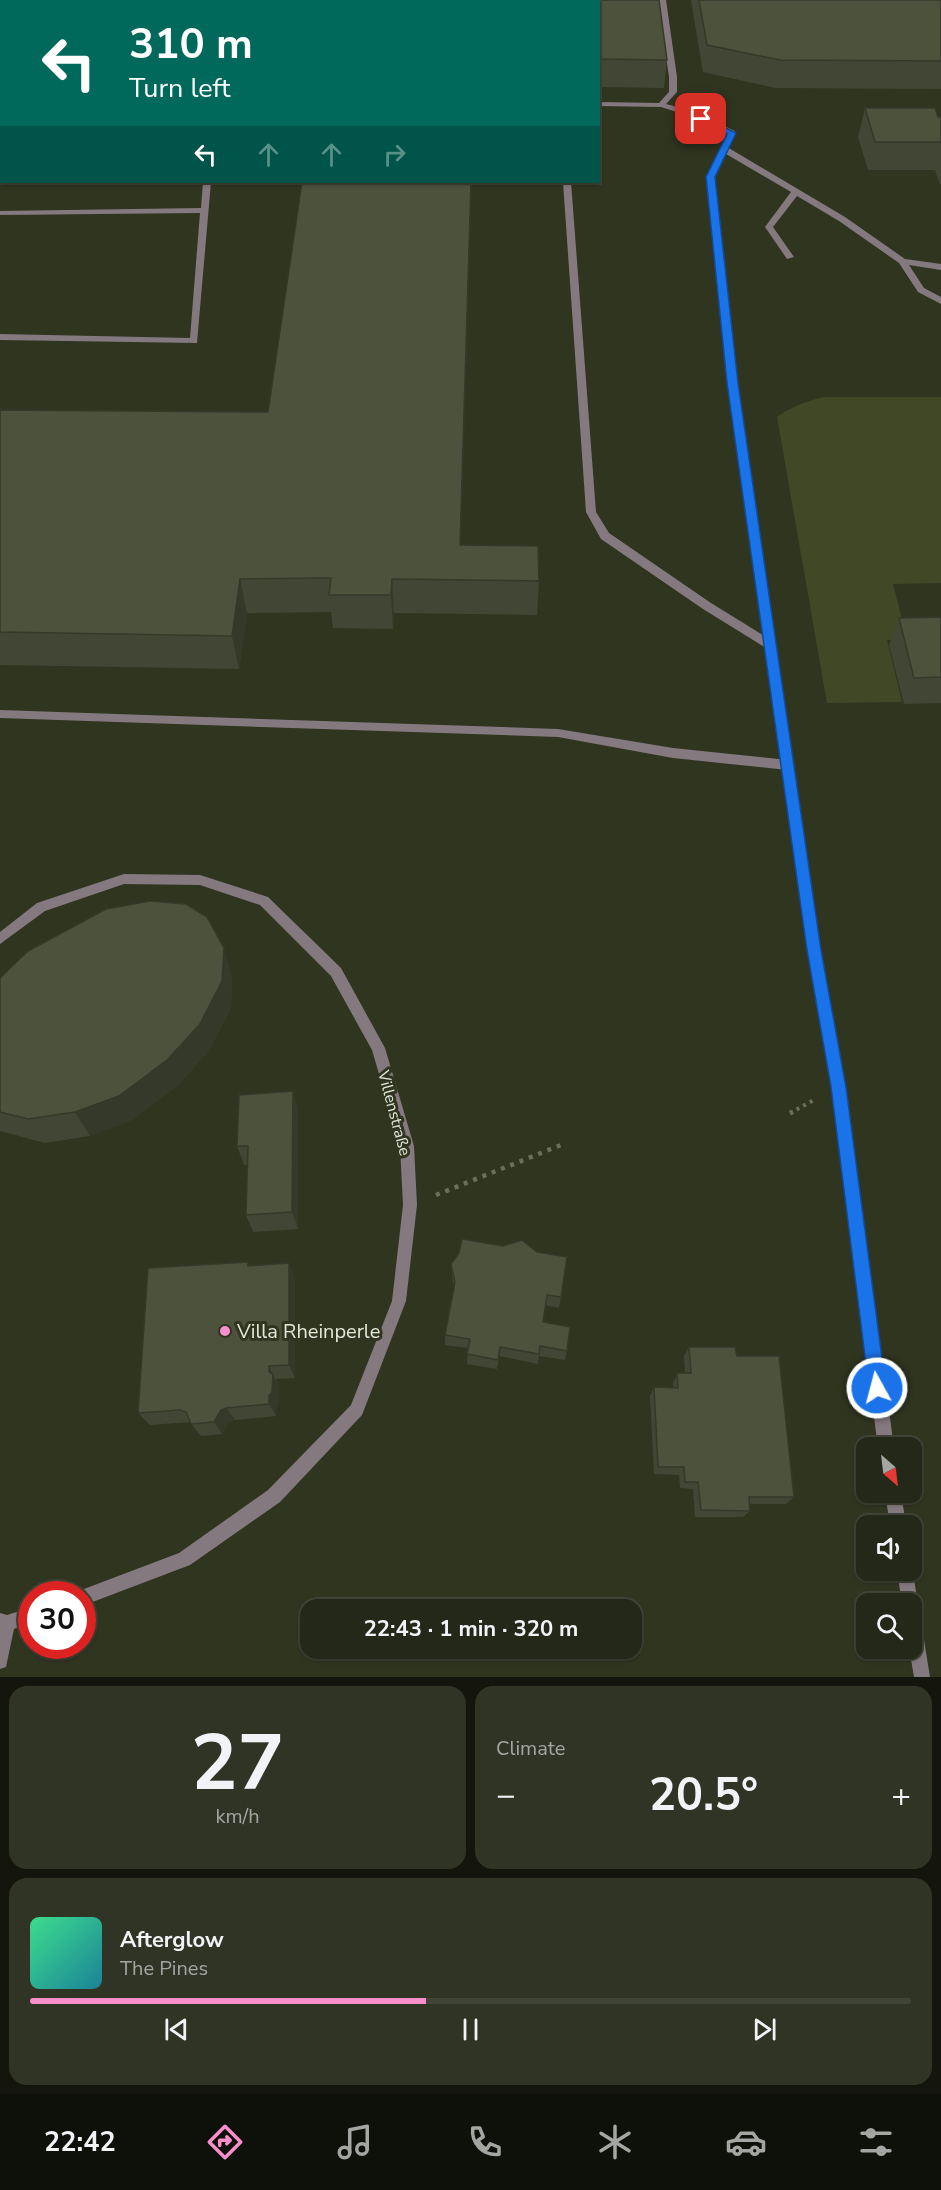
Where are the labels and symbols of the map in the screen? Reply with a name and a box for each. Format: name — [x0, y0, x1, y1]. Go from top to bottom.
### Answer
pin — [675, 93, 726, 144]
street label: Villenstraße — [372, 1067, 416, 1158]
place label: Villa Rheinperle — [236, 1318, 380, 1345]
marker: Villa Rheinperle — [218, 1324, 232, 1338]
position arrow — [845, 1356, 909, 1420]
north arrow — [856, 1437, 922, 1503]
speed limit sign: 30 — [18, 1581, 96, 1659]

